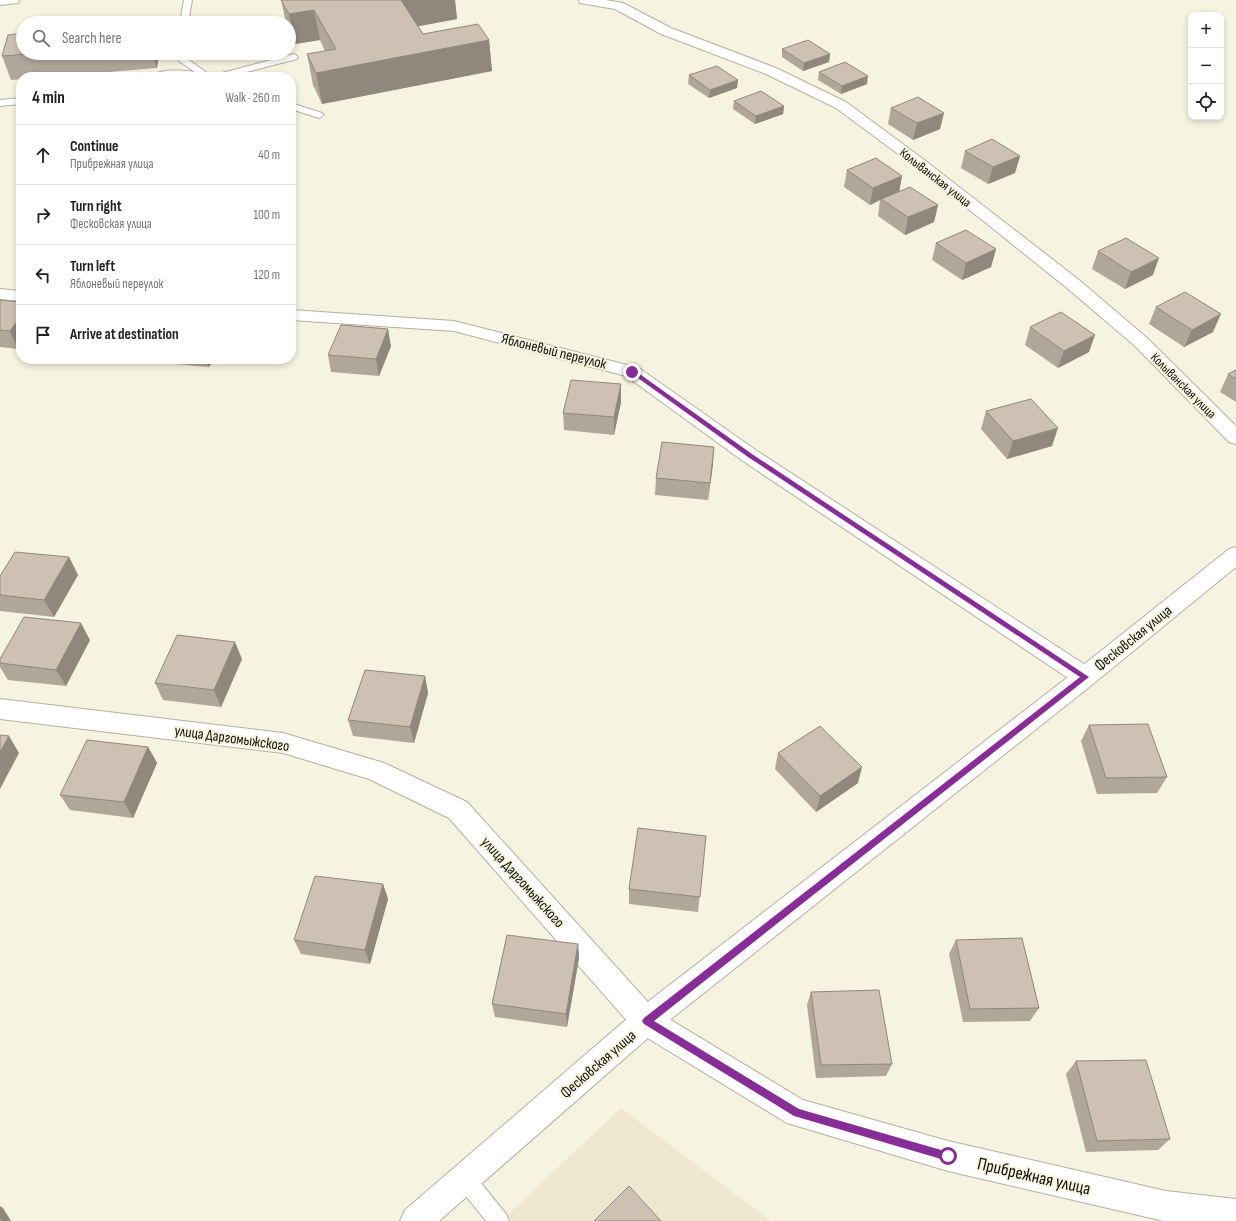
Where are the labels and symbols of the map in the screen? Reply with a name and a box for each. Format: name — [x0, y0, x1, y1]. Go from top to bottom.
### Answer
street label: Колыванская улица — [896, 145, 974, 211]
street label: Яблоневый переулок — [499, 329, 609, 374]
street label: Колыванская улица — [1147, 349, 1220, 422]
route end — [623, 363, 641, 381]
street label: Фесковская улица — [1091, 601, 1176, 675]
street label: улица Даргомыжского — [173, 721, 291, 756]
street label: улица Даргомыжского — [477, 833, 568, 932]
street label: Фесковская улица — [556, 1026, 640, 1103]
route start — [939, 1147, 957, 1165]
street label: Прибрежная улица — [975, 1153, 1093, 1200]

